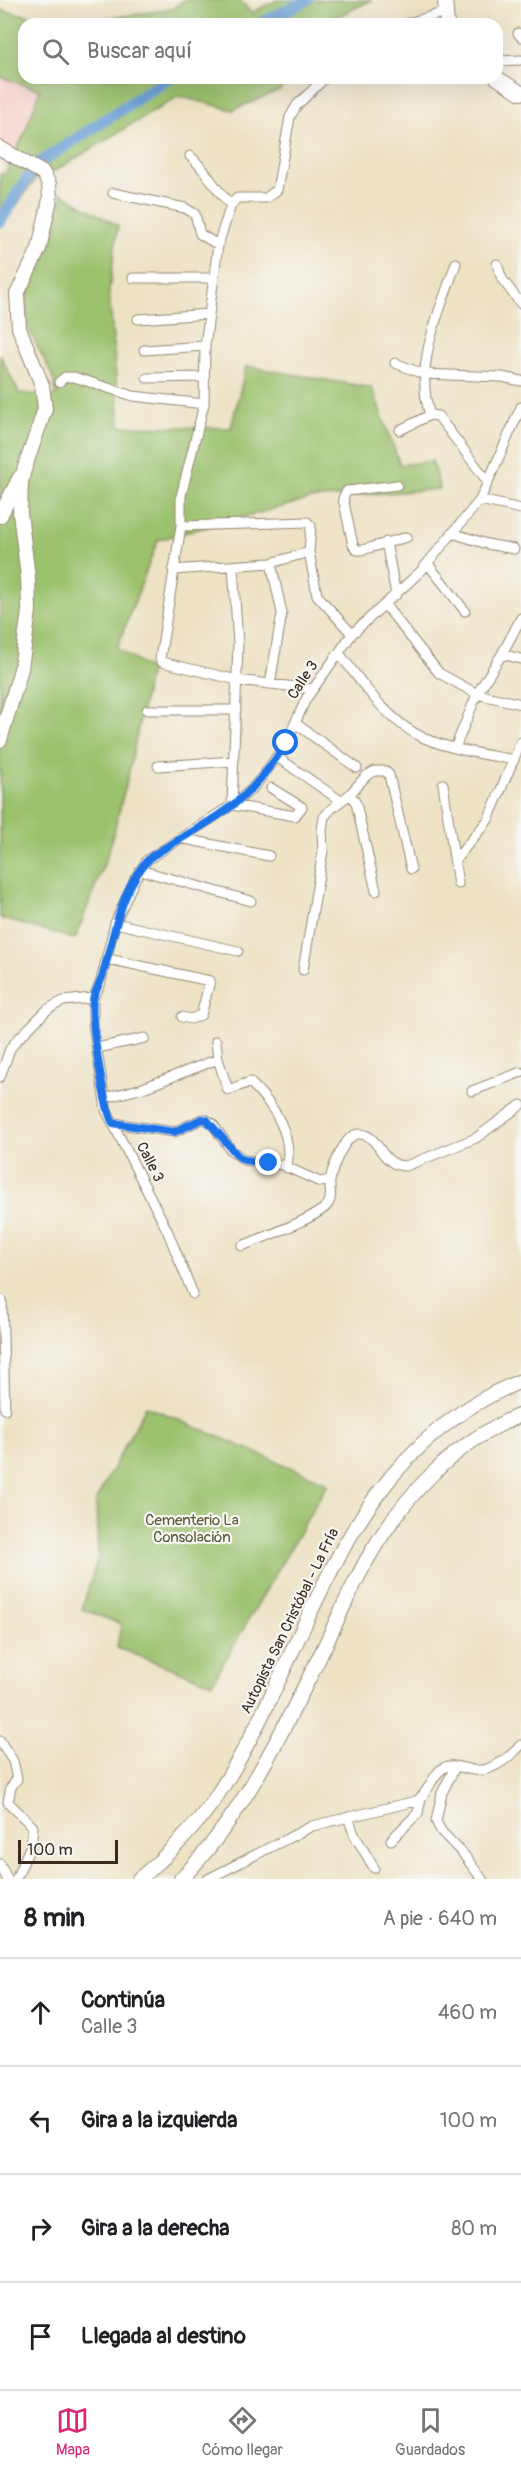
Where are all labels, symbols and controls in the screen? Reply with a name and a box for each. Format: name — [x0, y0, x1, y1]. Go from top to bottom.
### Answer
search box — [18, 18, 503, 84]
icon: search — [39, 35, 72, 68]
text: Buscar aquí — [87, 37, 192, 65]
street label: Calle 3 — [283, 657, 323, 703]
route start — [272, 729, 298, 755]
street label: Calle 3 — [132, 1139, 168, 1185]
route end — [255, 1149, 281, 1175]
park label: Cementerio La Consolación — [145, 1511, 239, 1547]
street label: Autopista San Cristóbal - La Fría — [237, 1525, 343, 1717]
scale bar — [18, 1837, 118, 1864]
text: 100 m — [27, 1840, 73, 1860]
text: 8 min — [24, 1902, 85, 1934]
text: A pie · 640 m — [383, 1906, 497, 1931]
text: Continúa — [81, 1986, 165, 2014]
icon: ahead — [24, 1996, 57, 2029]
text: 460 m — [438, 2000, 497, 2025]
text: Calle 3 — [81, 2014, 138, 2039]
icon: left — [24, 2104, 57, 2137]
text: Gira a la izquierda — [81, 2106, 238, 2134]
text: 100 m — [440, 2108, 497, 2133]
icon: right — [24, 2212, 57, 2245]
text: Gira a la derecha — [81, 2214, 229, 2242]
text: 80 m — [451, 2216, 497, 2241]
icon: arrive — [24, 2320, 57, 2353]
text: Llegada al destino — [81, 2322, 246, 2350]
tab: Mapa — [56, 2404, 90, 2460]
tab: Cómo llegar — [202, 2404, 283, 2460]
tab: Guardados — [395, 2404, 465, 2460]

